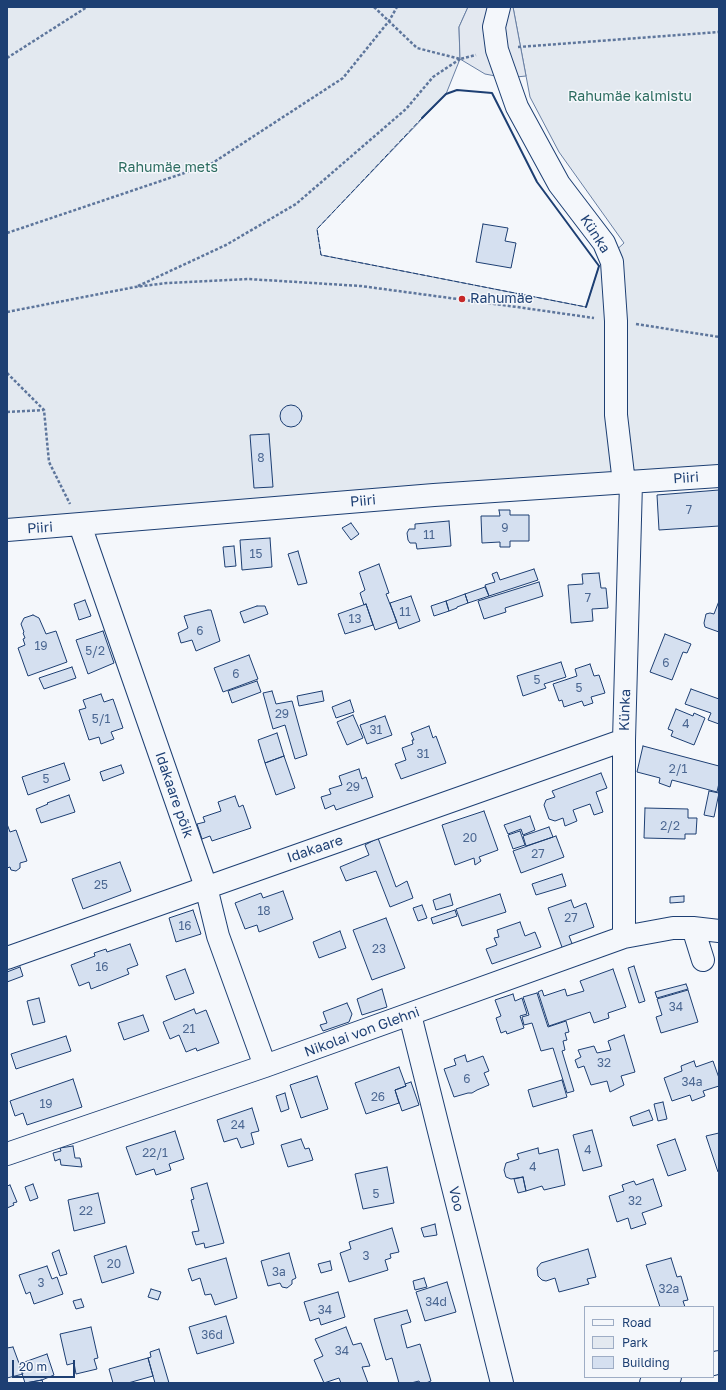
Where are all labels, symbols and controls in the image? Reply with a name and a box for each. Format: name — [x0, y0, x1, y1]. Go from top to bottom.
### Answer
park label: Rahumäe kalmistu — [568, 89, 692, 105]
park label: Rahumäe mets — [118, 160, 218, 176]
street label: Künka — [576, 212, 614, 256]
place label: Rahumäe — [470, 291, 533, 307]
marker: Rahumäe — [457, 294, 467, 304]
house number: 8 — [257, 451, 265, 465]
street label: Piiri — [673, 469, 699, 487]
street label: Piiri — [349, 492, 377, 510]
house number: 7 — [686, 503, 692, 517]
street label: Piiri — [27, 519, 53, 537]
house number: 9 — [501, 521, 509, 535]
house number: 11 — [423, 528, 435, 542]
house number: 15 — [250, 547, 262, 561]
house number: 7 — [585, 591, 591, 605]
house number: 11 — [399, 605, 411, 619]
house number: 13 — [349, 612, 361, 626]
house number: 6 — [196, 624, 204, 638]
house number: 19 — [34, 639, 48, 653]
house number: 5/2 — [85, 644, 105, 658]
house number: 6 — [662, 656, 670, 670]
house number: 6 — [232, 667, 240, 681]
house number: 5 — [534, 673, 540, 687]
house number: 5 — [576, 681, 582, 695]
street label: Künka — [616, 689, 634, 731]
house number: 29 — [275, 707, 289, 721]
house number: 5/1 — [92, 712, 110, 726]
house number: 4 — [682, 717, 690, 731]
house number: 31 — [370, 723, 382, 737]
house number: 31 — [417, 747, 429, 761]
street label: Idakaare põik — [151, 750, 197, 840]
house number: 2/1 — [669, 762, 687, 776]
house number: 5 — [43, 772, 49, 786]
house number: 29 — [346, 780, 360, 794]
house number: 2/2 — [660, 819, 680, 833]
house number: 20 — [463, 831, 477, 845]
street label: Idakaare — [285, 832, 345, 866]
house number: 27 — [531, 847, 545, 861]
house number: 25 — [94, 878, 108, 892]
house number: 18 — [257, 904, 271, 918]
house number: 27 — [564, 911, 578, 925]
house number: 16 — [178, 919, 192, 933]
house number: 23 — [372, 942, 386, 956]
house number: 16 — [95, 960, 109, 974]
house number: 34 — [669, 1000, 683, 1014]
street label: Nikolai von Glehni — [302, 1003, 422, 1061]
house number: 21 — [183, 1022, 195, 1036]
house number: 32 — [597, 1056, 611, 1070]
house number: 6 — [463, 1072, 471, 1086]
house number: 34a — [681, 1075, 703, 1089]
house number: 26 — [371, 1090, 385, 1104]
house number: 19 — [39, 1097, 53, 1111]
house number: 24 — [231, 1118, 245, 1132]
house number: 4 — [584, 1143, 592, 1157]
house number: 22/1 — [142, 1146, 168, 1160]
house number: 4 — [529, 1160, 537, 1174]
street label: Voo — [445, 1185, 467, 1213]
house number: 5 — [373, 1187, 379, 1201]
house number: 32 — [628, 1194, 642, 1208]
house number: 22 — [79, 1204, 93, 1218]
house number: 3 — [362, 1249, 370, 1263]
house number: 20 — [107, 1257, 121, 1271]
house number: 3a — [272, 1265, 286, 1279]
house number: 3 — [37, 1276, 45, 1290]
house number: 32a — [659, 1282, 679, 1296]
house number: 34d — [425, 1295, 447, 1309]
house number: 34 — [318, 1303, 332, 1317]
legend — [584, 1306, 714, 1378]
text: Road — [622, 1315, 651, 1330]
house number: 36d — [201, 1328, 223, 1342]
text: Park — [622, 1335, 648, 1350]
house number: 34 — [335, 1344, 349, 1358]
scale bar — [14, 1352, 77, 1378]
text: Building — [622, 1355, 670, 1370]
text: 20 m — [19, 1359, 47, 1374]

